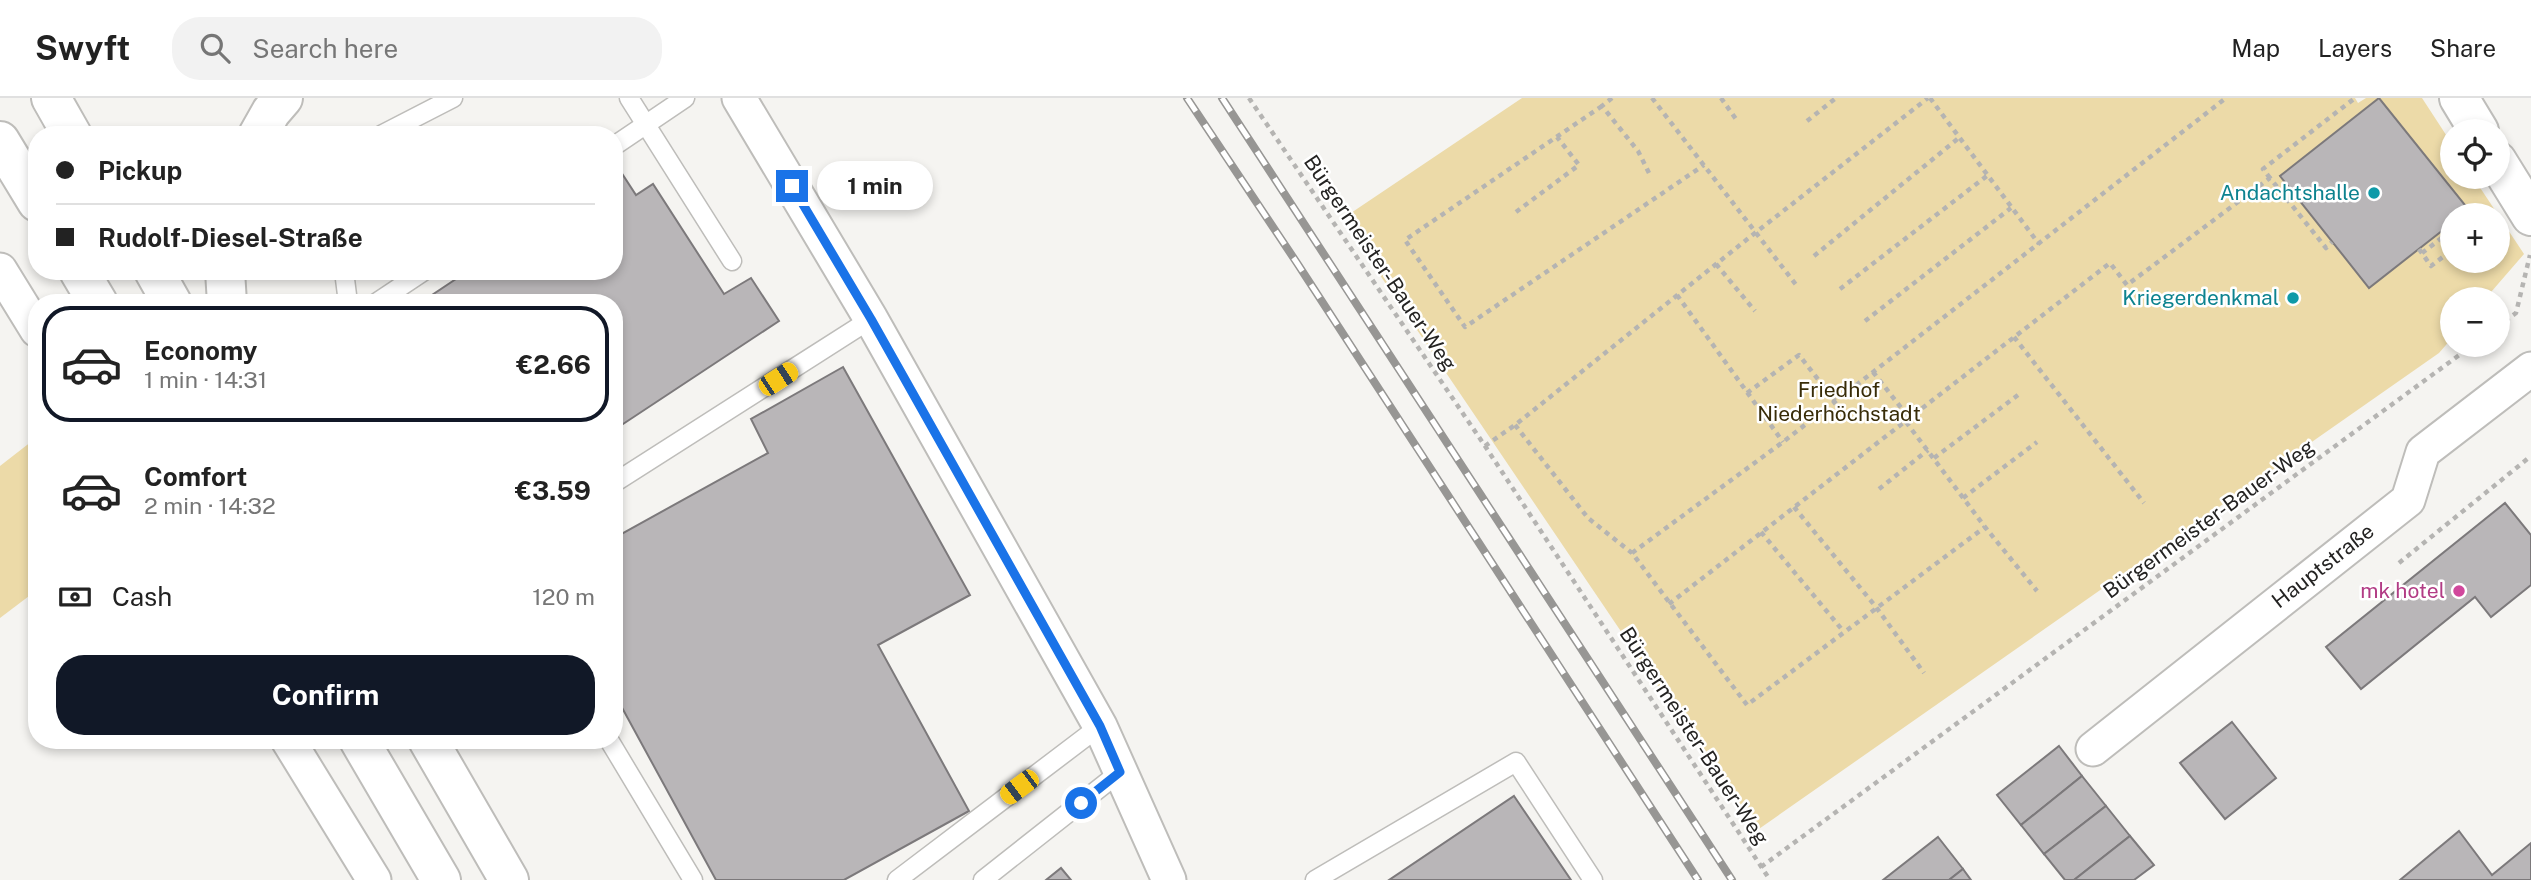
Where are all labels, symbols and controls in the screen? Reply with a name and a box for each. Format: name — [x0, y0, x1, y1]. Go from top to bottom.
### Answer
search box — [172, 17, 662, 80]
text: Swyft — [35, 29, 130, 67]
icon: search — [196, 29, 234, 67]
text: Search here — [252, 33, 398, 64]
text: Map — [2231, 34, 2280, 62]
text: Layers — [2318, 34, 2392, 62]
text: Share — [2430, 34, 2496, 62]
map controls — [2440, 119, 2510, 357]
button: locate — [2440, 119, 2510, 189]
street label: Bürgermeister-Bauer-Weg — [1299, 150, 1462, 375]
text: Pickup — [98, 155, 182, 186]
callout: 1 min — [816, 162, 932, 210]
route end — [776, 170, 808, 202]
text: 1 min — [847, 172, 903, 199]
place label: Andachtshalle — [2220, 180, 2360, 205]
marker: Andachtshalle — [2366, 185, 2382, 201]
button: + — [2440, 203, 2510, 273]
text: Rudolf-Diesel-Straße — [98, 222, 363, 253]
place label: Kriegerdenkmal — [2122, 285, 2279, 310]
button: − — [2440, 287, 2510, 357]
marker: Kriegerdenkmal — [2285, 290, 2301, 306]
icon: car — [60, 333, 123, 396]
text: Economy — [144, 335, 257, 366]
text: €2.66 — [516, 349, 591, 380]
car — [755, 359, 802, 399]
text: 1 min · 14:31 — [144, 366, 267, 393]
park label: Friedhof Niederhöchstadt — [1757, 377, 1921, 426]
street label: Bürgermeister-Bauer-Weg — [2098, 434, 2319, 604]
icon: car — [60, 459, 123, 522]
text: Comfort — [144, 461, 247, 492]
text: €3.59 — [515, 475, 591, 506]
text: 2 min · 14:32 — [144, 492, 276, 519]
street label: Hauptstraße — [2267, 518, 2379, 613]
icon: cash — [56, 578, 94, 616]
place label: mk hotel — [2360, 578, 2445, 603]
text: Cash — [112, 581, 172, 612]
text: 120 m — [532, 583, 595, 610]
marker: mk hotel — [2451, 583, 2467, 599]
street label: Bürgermeister-Bauer-Weg — [1615, 622, 1774, 849]
button: Confirm — [56, 655, 595, 735]
car — [996, 766, 1043, 808]
route start — [1065, 787, 1097, 819]

